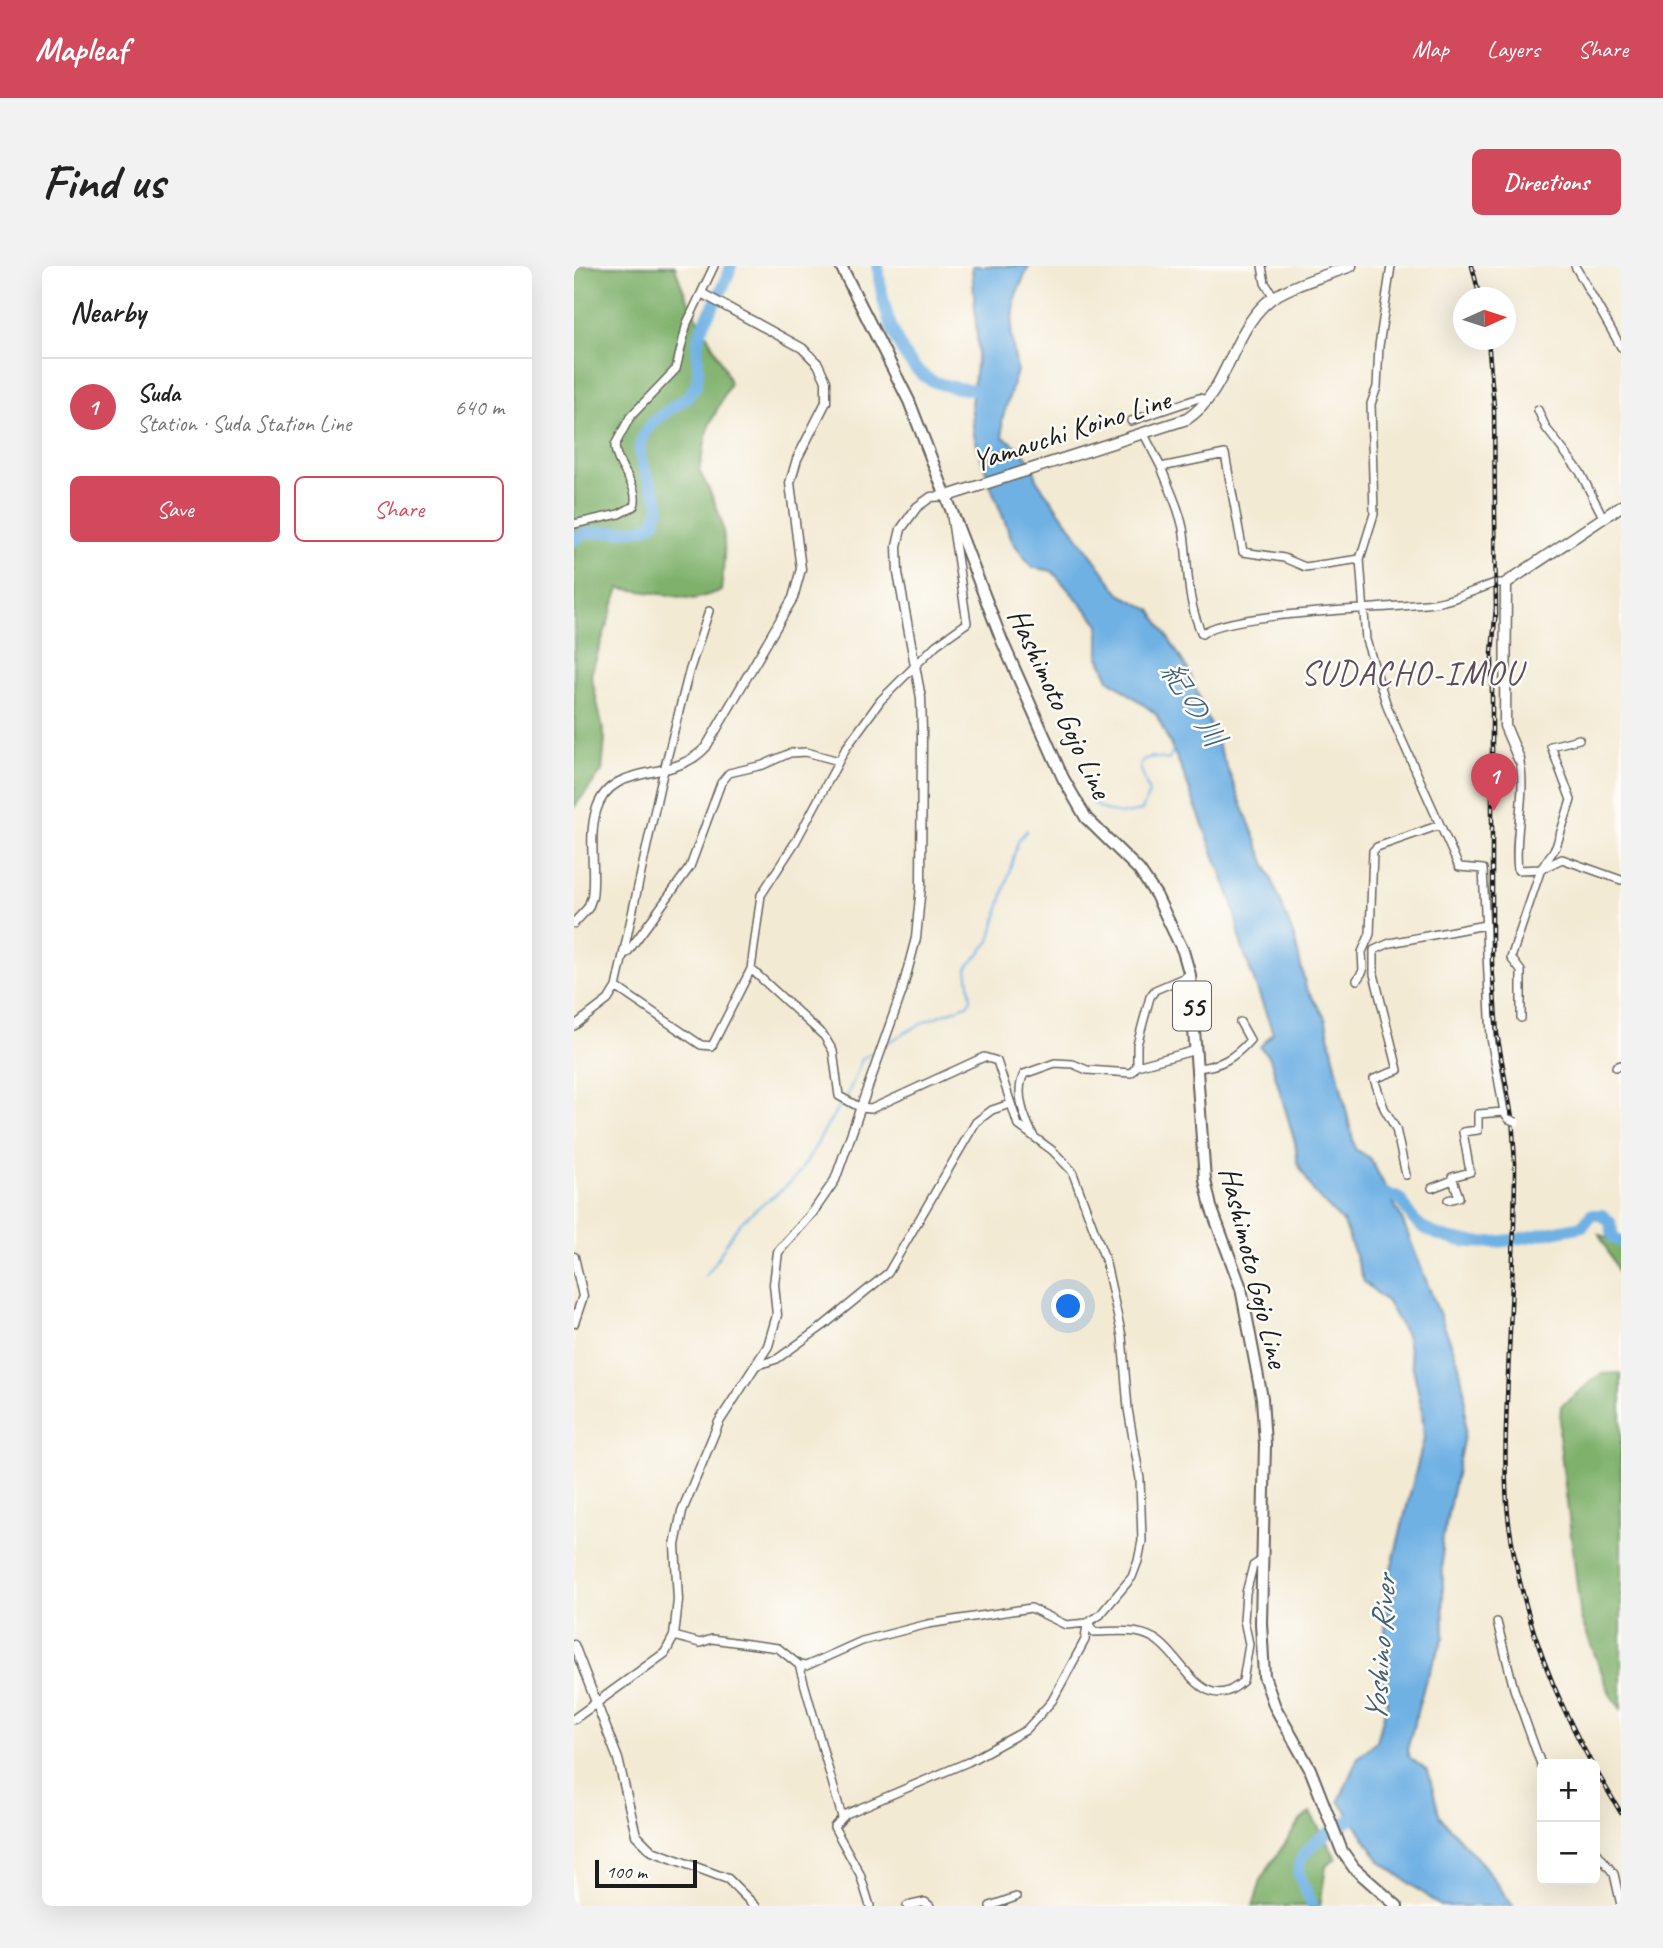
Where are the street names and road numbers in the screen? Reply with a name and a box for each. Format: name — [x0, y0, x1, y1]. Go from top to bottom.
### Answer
street label: Yamauchi Koino Line — [967, 379, 1177, 480]
street label: Hashimoto Gojo Line — [999, 602, 1122, 806]
road number: 55 — [1173, 982, 1211, 1030]
street label: Hashimoto Gojo Line — [1211, 1163, 1298, 1373]

